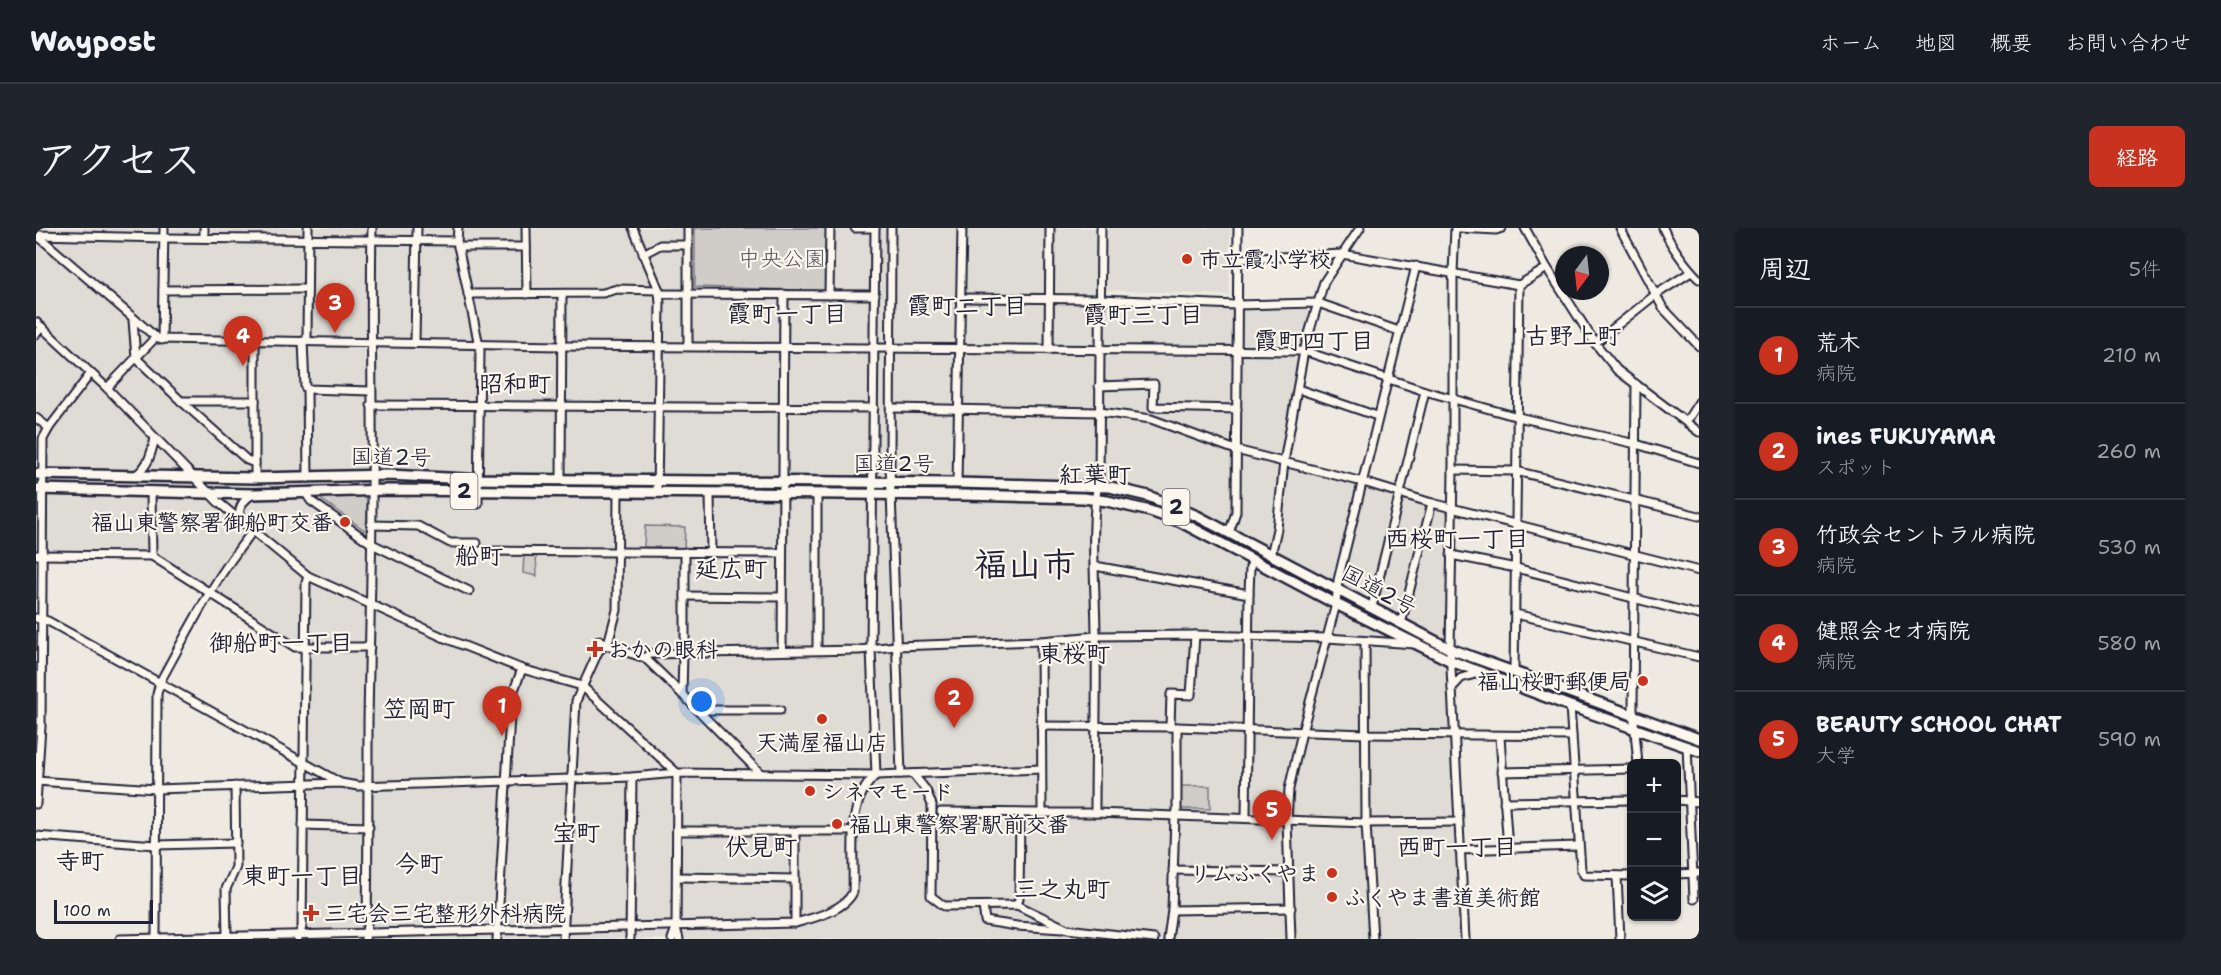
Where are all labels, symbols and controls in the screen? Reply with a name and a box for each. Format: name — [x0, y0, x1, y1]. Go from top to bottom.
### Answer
text: Waypost — [30, 22, 156, 60]
text: ホーム — [1820, 29, 1882, 57]
text: 地図 — [1915, 29, 1957, 57]
text: 概要 — [1990, 29, 2032, 57]
text: お問い合わせ — [2065, 29, 2191, 57]
button: 経路 — [2089, 126, 2185, 187]
text: アクセス — [36, 131, 201, 187]
park label: 中央公園 — [738, 244, 826, 273]
place label: 市立霞小学校 — [1199, 245, 1331, 274]
north arrow — [1555, 246, 1609, 300]
text: 周辺 — [1759, 251, 1811, 286]
marker: 市立霞小学校 — [1180, 252, 1194, 266]
text: 5件 — [2129, 256, 2161, 282]
pin: 3 — [316, 284, 354, 333]
district label: 霞町二丁目 — [907, 290, 1027, 322]
district label: 霞町一丁目 — [727, 298, 847, 330]
district label: 霞町三丁目 — [1083, 299, 1203, 331]
pin: 4 — [224, 316, 262, 366]
district label: 古野上町 — [1525, 320, 1621, 352]
district label: 霞町四丁目 — [1254, 325, 1374, 357]
text: 荒木 — [1816, 328, 1860, 357]
text: 1 — [1774, 342, 1783, 368]
text: 210 m — [2102, 342, 2161, 368]
text: 病院 — [1816, 360, 1856, 386]
district label: 昭和町 — [479, 368, 551, 400]
text: ines FUKUYAMA — [1816, 422, 1996, 451]
text: 2 — [1772, 438, 1786, 464]
text: 260 m — [2096, 438, 2161, 464]
street label: 国道2号 — [350, 442, 432, 472]
street label: 国道2号 — [853, 449, 935, 478]
text: スポット — [1816, 454, 1896, 480]
district label: 紅葉町 — [1059, 459, 1131, 491]
road number: 2 — [450, 473, 478, 509]
road number: 2 — [1162, 489, 1190, 525]
place label: 福山東警察署御船町交番 — [91, 508, 333, 537]
marker: 福山東警察署御船町交番 — [338, 515, 352, 529]
text: 竹政会セントラル病院 — [1816, 520, 2035, 549]
district label: 西桜町一丁目 — [1385, 523, 1529, 555]
text: 3 — [1772, 534, 1786, 560]
text: 530 m — [2098, 534, 2161, 560]
district label: 船町 — [455, 540, 503, 572]
district label: 福山市 — [974, 541, 1076, 587]
text: 病院 — [1816, 552, 1856, 578]
district label: 延広町 — [695, 553, 767, 585]
street label: 国道2号 — [1336, 558, 1422, 622]
text: 健照会セオ病院 — [1816, 616, 1970, 645]
district label: 御船町一丁目 — [209, 627, 353, 659]
text: 4 — [1772, 630, 1786, 656]
text: 580 m — [2098, 630, 2161, 656]
place label: おかの眼科 — [608, 635, 718, 664]
district label: 東桜町 — [1038, 638, 1110, 670]
marker: おかの眼科 — [586, 640, 604, 658]
text: 病院 — [1816, 648, 1856, 674]
place label: 福山桜町郵便局 — [1477, 667, 1631, 696]
marker: 福山桜町郵便局 — [1636, 674, 1650, 688]
pin: 2 — [934, 678, 974, 728]
pin: 1 — [482, 686, 522, 736]
your location — [687, 687, 716, 716]
district label: 笠岡町 — [383, 693, 455, 725]
text: BEAUTY SCHOOL CHAT — [1816, 710, 2062, 739]
marker: 天満屋福山店 — [815, 712, 829, 726]
text: 5 — [1772, 726, 1785, 752]
text: 590 m — [2098, 726, 2161, 752]
place label: 天満屋福山店 — [756, 728, 888, 757]
text: 大学 — [1816, 742, 1856, 768]
map controls — [1627, 759, 1681, 921]
button: + — [1627, 759, 1681, 813]
place label: シネマモード — [822, 777, 954, 806]
marker: シネマモード — [803, 784, 817, 798]
pin: 5 — [1252, 790, 1292, 840]
place label: 福山東警察署駅前交番 — [849, 810, 1069, 839]
button: − — [1627, 813, 1681, 867]
district label: 宝町 — [552, 817, 600, 849]
marker: 福山東警察署駅前交番 — [830, 817, 844, 831]
district label: 伏見町 — [725, 831, 797, 863]
district label: 西町一丁目 — [1397, 831, 1517, 863]
district label: 寺町 — [56, 845, 104, 877]
district label: 今町 — [395, 848, 443, 880]
place label: リムふくやま — [1190, 859, 1320, 888]
district label: 東町一丁目 — [242, 860, 362, 892]
marker: リムふくやま — [1325, 866, 1339, 880]
button: layers — [1627, 867, 1681, 921]
district label: 三之丸町 — [1014, 873, 1110, 905]
place label: ふくやま書道美術館 — [1344, 883, 1540, 912]
marker: ふくやま書道美術館 — [1325, 890, 1339, 904]
scale bar — [54, 897, 153, 924]
place label: 三宅会三宅整形外科病院 — [324, 899, 566, 928]
text: 100 m — [63, 900, 111, 921]
marker: 三宅会三宅整形外科病院 — [302, 904, 320, 922]

